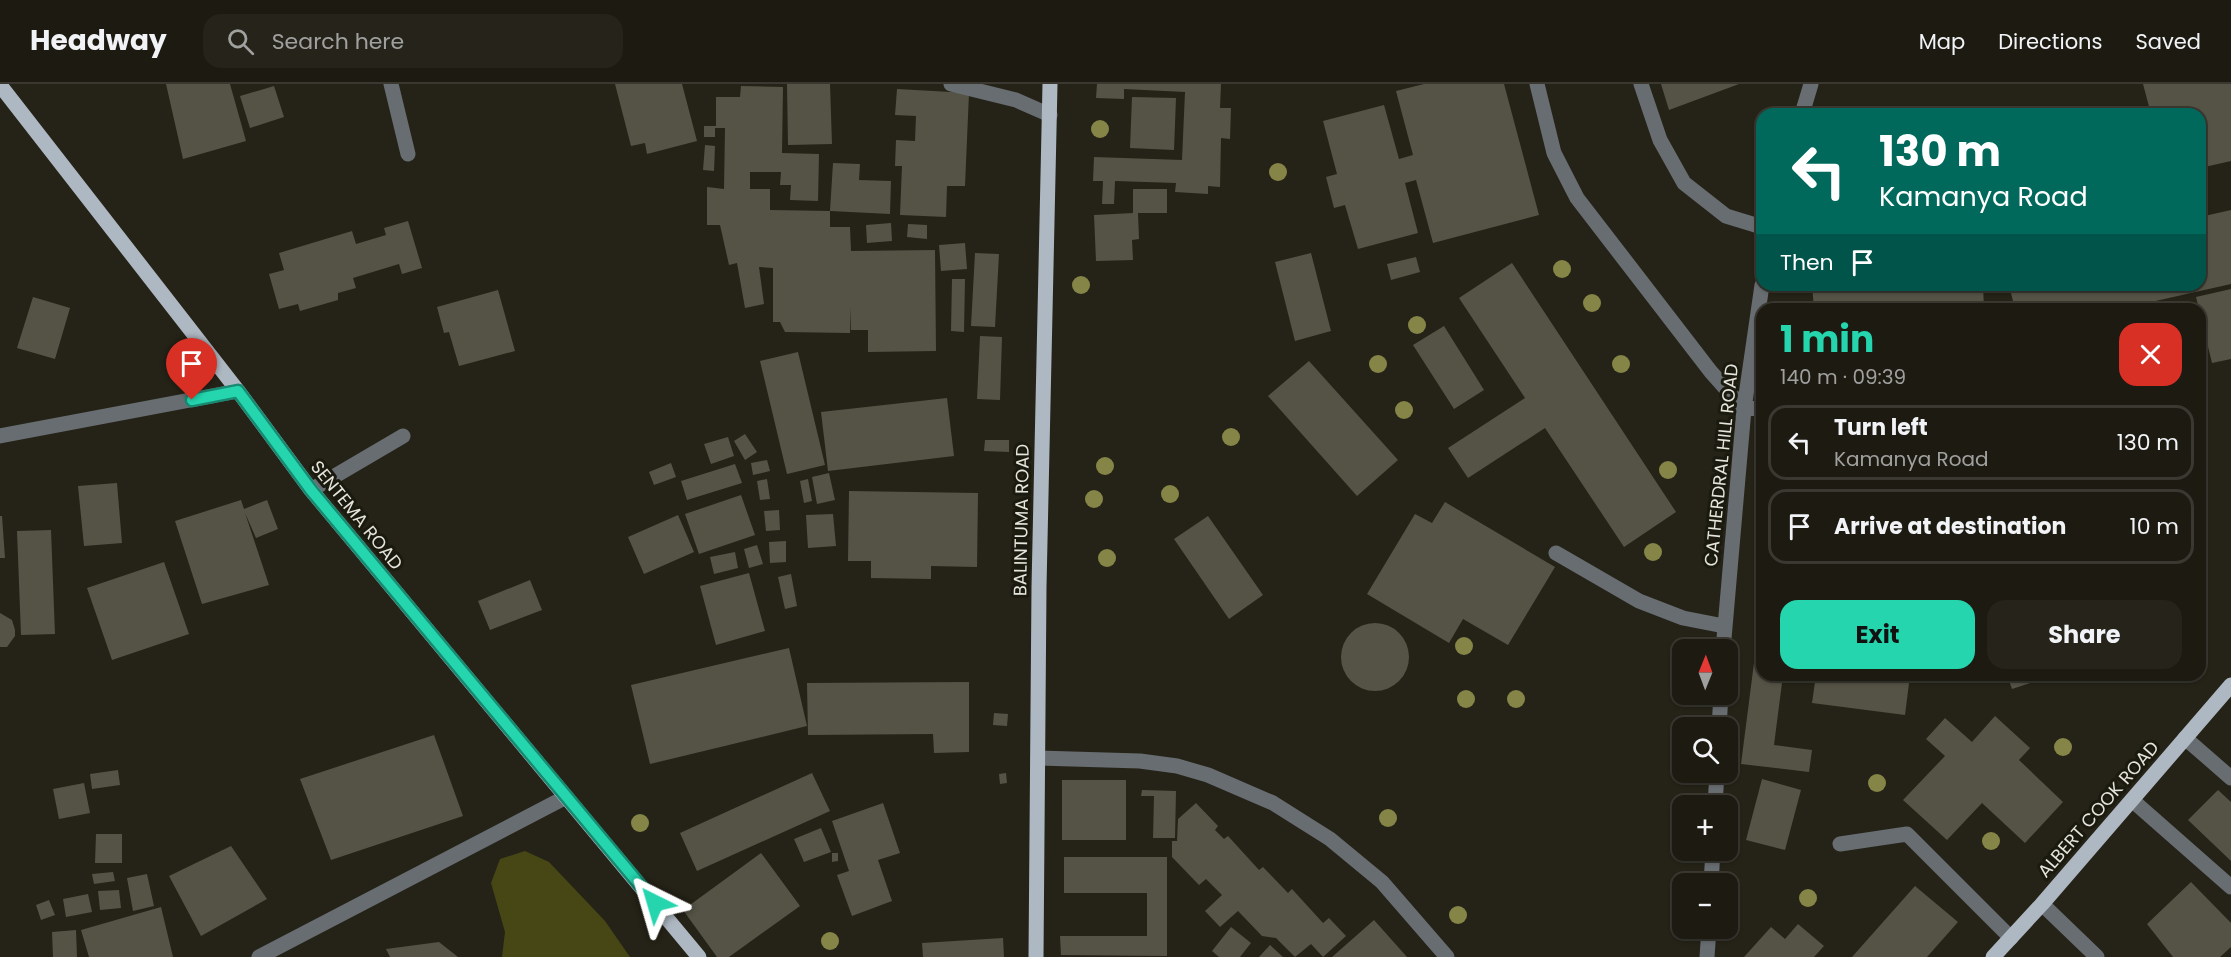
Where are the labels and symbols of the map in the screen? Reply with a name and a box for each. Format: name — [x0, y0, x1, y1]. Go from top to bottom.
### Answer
pin — [166, 338, 217, 400]
street label: CATHERDRAL HILL ROAD — [1698, 362, 1744, 568]
street label: BALINTUMA ROAD — [1007, 444, 1035, 596]
street label: SENTEMA ROAD — [305, 455, 409, 575]
north arrow — [1672, 639, 1738, 705]
street label: ALBERT COOK ROAD — [2032, 735, 2164, 883]
position arrow — [623, 871, 687, 935]

